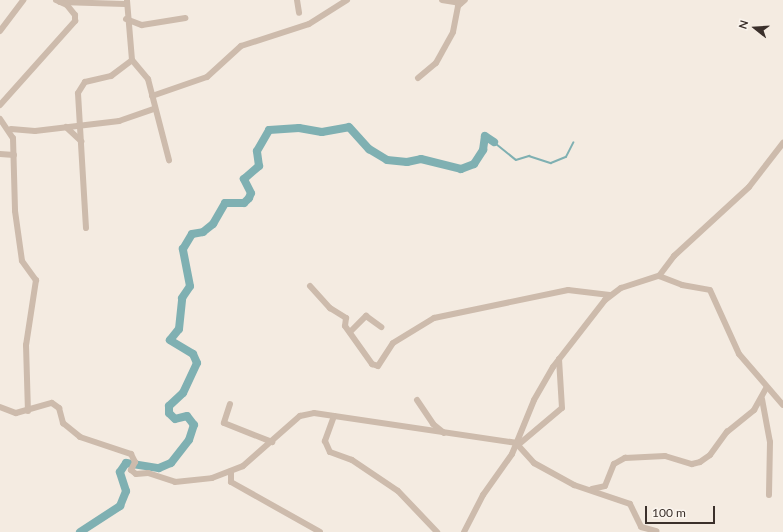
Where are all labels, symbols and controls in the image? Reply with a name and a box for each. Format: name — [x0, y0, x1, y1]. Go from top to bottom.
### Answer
north arrow — [735, 8, 775, 48]
text: N — [736, 18, 751, 30]
scale bar — [647, 498, 717, 524]
text: 100 m — [652, 505, 686, 520]

